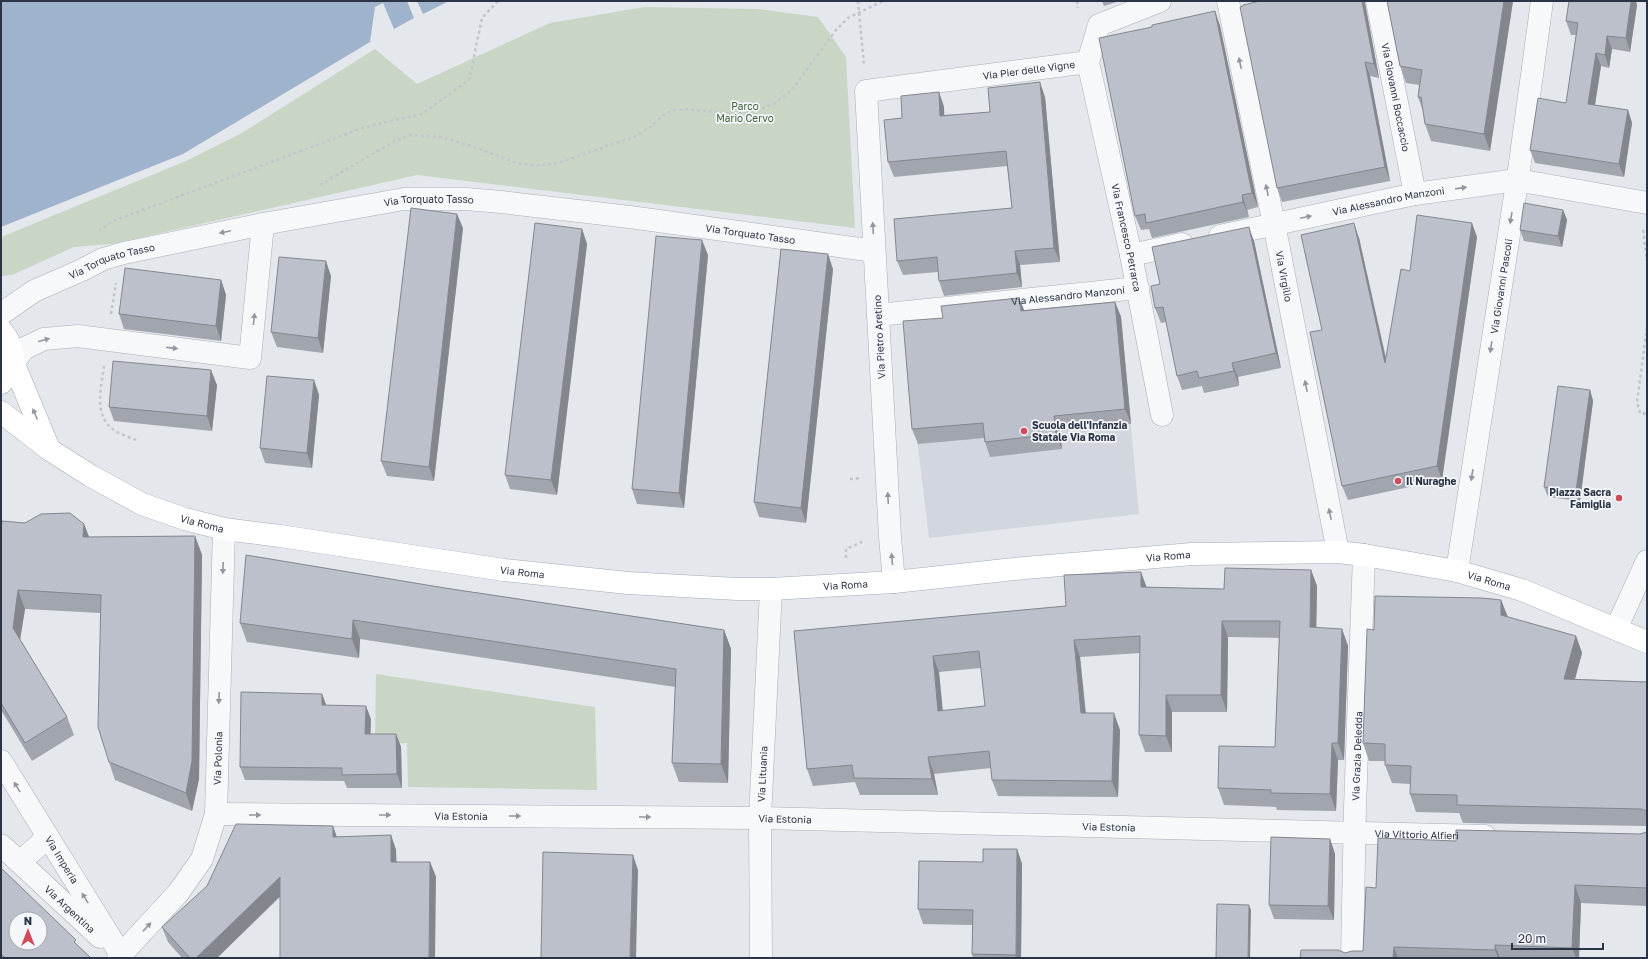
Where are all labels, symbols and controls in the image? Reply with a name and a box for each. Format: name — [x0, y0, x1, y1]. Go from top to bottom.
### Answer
street label: Via Giovanni Boccaccio — [1379, 42, 1412, 152]
one-way arrow — [1237, 57, 1243, 69]
street label: Via Pier delle Vigne — [982, 58, 1076, 82]
park label: Parco Mario Cervo — [716, 100, 774, 124]
street label: Via Francesco Petrarca — [1109, 182, 1144, 293]
one-way arrow — [1263, 184, 1269, 196]
street label: Via Alessandro Manzoni — [1331, 184, 1445, 218]
one-way arrow — [1455, 185, 1467, 191]
street label: Via Torquato Tasso — [383, 193, 474, 209]
one-way arrow — [1508, 212, 1514, 224]
one-way arrow — [1300, 213, 1312, 219]
one-way arrow — [870, 221, 876, 234]
street label: Via Torquato Tasso — [705, 222, 796, 246]
one-way arrow — [218, 229, 231, 235]
street label: Via Giovanni Pascoli — [1488, 238, 1514, 335]
street label: Via Torquato Tasso — [67, 241, 156, 281]
street label: Via Virgilio — [1273, 250, 1295, 303]
street label: Via Alessandro Manzoni — [1011, 283, 1125, 307]
street label: Via Pietro Aretino — [871, 295, 887, 379]
one-way arrow — [250, 313, 257, 325]
one-way arrow — [37, 337, 50, 343]
one-way arrow — [1488, 340, 1494, 353]
one-way arrow — [166, 345, 179, 351]
one-way arrow — [1302, 380, 1308, 392]
one-way arrow — [31, 408, 37, 420]
place label: Scuola dell'Infanzia Statale Via Roma — [1032, 419, 1127, 443]
marker: Scuola dell'Infanzia Statale Via Roma — [1019, 426, 1029, 436]
one-way arrow — [1469, 469, 1475, 481]
place label: Il Nuraghe — [1406, 475, 1457, 487]
marker: Il Nuraghe — [1393, 476, 1403, 486]
place label: Piazza Sacra Famiglia — [1549, 486, 1611, 510]
one-way arrow — [885, 491, 891, 504]
marker: Piazza Sacra Famiglia — [1614, 493, 1624, 503]
one-way arrow — [1327, 508, 1333, 520]
street label: Via Roma — [179, 512, 225, 535]
street label: Via Roma — [1145, 548, 1191, 564]
one-way arrow — [888, 553, 895, 565]
one-way arrow — [220, 562, 227, 574]
street label: Via Roma — [499, 563, 545, 580]
street label: Via Roma — [1466, 568, 1512, 592]
street label: Via Roma — [823, 577, 868, 592]
one-way arrow — [216, 692, 223, 704]
street label: Via Grazia Deledda — [1349, 711, 1364, 801]
street label: Via Polonia — [211, 731, 224, 785]
street label: Via Lituania — [755, 746, 769, 802]
one-way arrow — [14, 781, 21, 793]
street label: Via Estonia — [434, 810, 488, 822]
one-way arrow — [249, 812, 262, 818]
one-way arrow — [379, 812, 392, 818]
street label: Via Estonia — [758, 812, 812, 825]
one-way arrow — [509, 813, 522, 819]
one-way arrow — [639, 814, 652, 820]
street label: Via Estonia — [1082, 820, 1136, 833]
street label: Via Vittorio Alfieri — [1375, 827, 1459, 841]
street label: Via Imperia — [43, 834, 81, 886]
street label: Via Argentina — [42, 883, 98, 935]
one-way arrow — [82, 892, 89, 904]
north arrow — [8, 911, 48, 951]
text: N — [24, 914, 32, 927]
one-way arrow — [142, 921, 151, 932]
scale bar — [1512, 925, 1603, 951]
text: 20 m — [1518, 931, 1546, 946]

